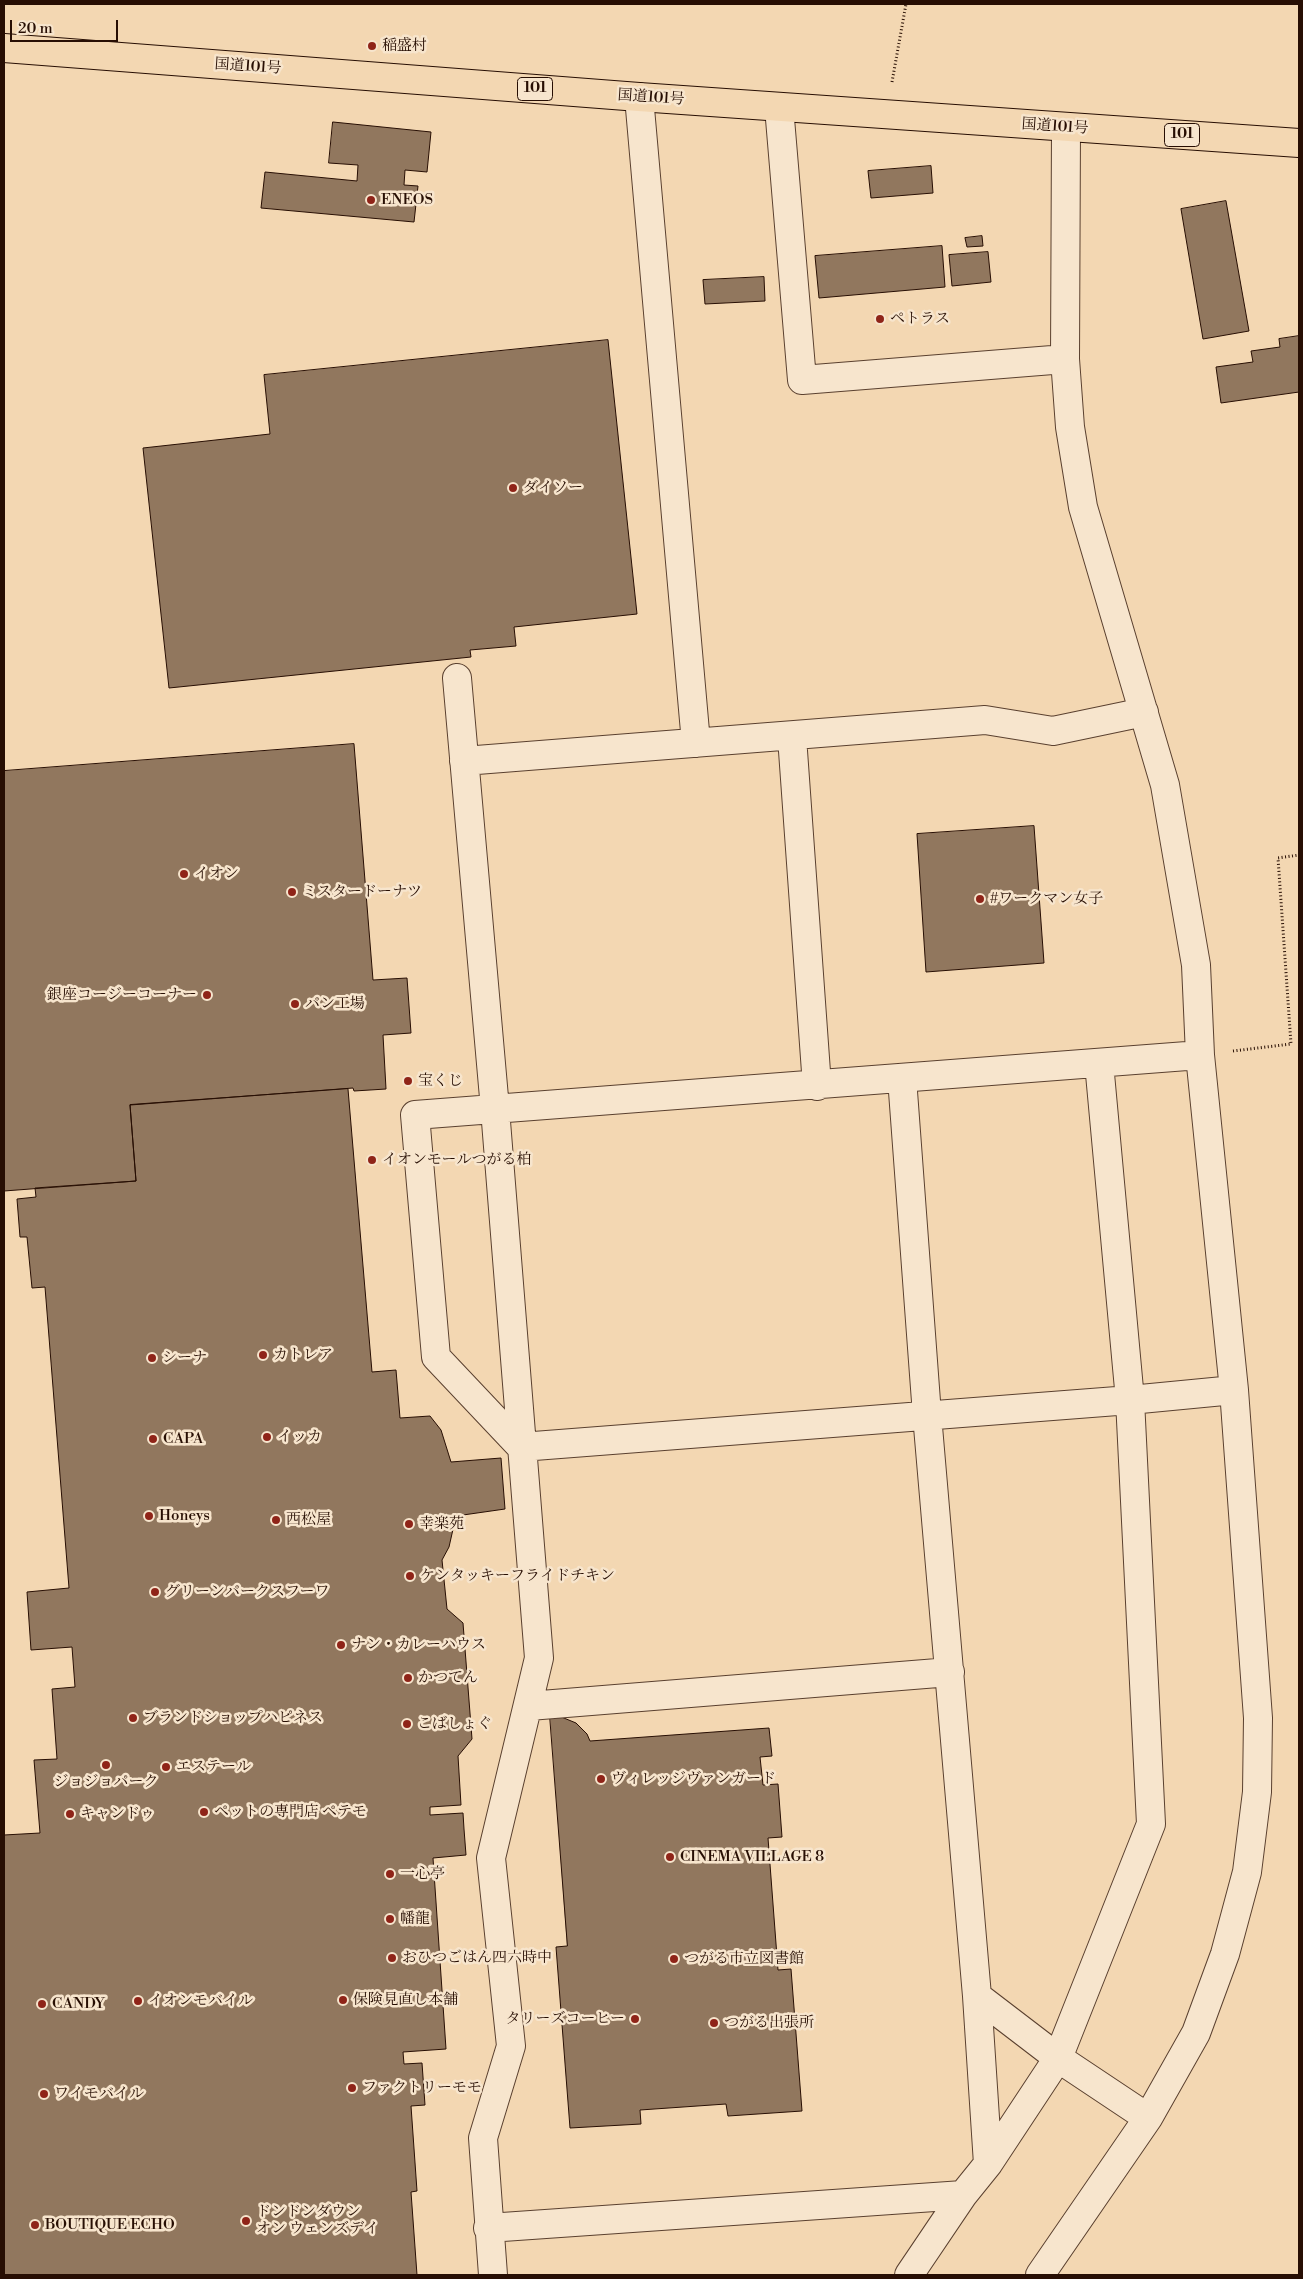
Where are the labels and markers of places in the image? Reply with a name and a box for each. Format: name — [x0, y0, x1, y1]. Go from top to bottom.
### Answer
place label: 稲盛村 — [382, 37, 427, 55]
marker: 稲盛村 — [366, 40, 378, 52]
place label: ENEOS — [381, 191, 433, 209]
marker: ENEOS — [365, 194, 377, 206]
place label: ペトラス — [890, 310, 950, 328]
marker: ペトラス — [874, 313, 886, 325]
place label: ダイソー — [523, 479, 583, 497]
marker: ダイソー — [507, 482, 519, 494]
place label: イオン — [194, 865, 239, 883]
marker: イオン — [178, 868, 190, 880]
place label: ミスタードーナツ — [302, 883, 422, 901]
marker: ミスタードーナツ — [286, 886, 298, 898]
place label: #ワークマン女子 — [990, 890, 1103, 908]
marker: #ワークマン女子 — [974, 893, 986, 905]
place label: 銀座コージーコーナー — [47, 986, 197, 1004]
marker: 銀座コージーコーナー — [201, 989, 213, 1001]
place label: パン工場 — [305, 995, 365, 1013]
marker: パン工場 — [289, 998, 301, 1010]
place label: 宝くじ — [418, 1072, 463, 1090]
marker: 宝くじ — [402, 1075, 414, 1087]
place label: イオンモールつがる柏 — [382, 1151, 531, 1169]
marker: イオンモールつがる柏 — [366, 1154, 378, 1166]
place label: カトレア — [273, 1346, 333, 1364]
place label: シーナ — [162, 1349, 207, 1367]
marker: カトレア — [257, 1349, 269, 1361]
marker: シーナ — [146, 1352, 158, 1364]
place label: イッカ — [277, 1428, 322, 1446]
place label: CAPA — [163, 1430, 203, 1448]
marker: イッカ — [261, 1431, 273, 1443]
marker: CAPA — [147, 1433, 159, 1445]
place label: Honeys — [159, 1507, 210, 1525]
marker: Honeys — [143, 1510, 155, 1522]
place label: 西松屋 — [286, 1511, 331, 1529]
marker: 西松屋 — [270, 1514, 282, 1526]
place label: 幸楽苑 — [419, 1515, 464, 1533]
marker: 幸楽苑 — [403, 1518, 415, 1530]
place label: ケンタッキーフライドチキン — [420, 1567, 615, 1585]
marker: ケンタッキーフライドチキン — [404, 1570, 416, 1582]
place label: グリーンパークスフーワ — [165, 1583, 330, 1601]
marker: グリーンパークスフーワ — [149, 1586, 161, 1598]
place label: ナン・カレーハウス — [351, 1636, 486, 1654]
marker: ナン・カレーハウス — [335, 1639, 347, 1651]
place label: かつてん — [418, 1669, 478, 1687]
marker: かつてん — [402, 1672, 414, 1684]
place label: ブランドショップハピネス — [143, 1709, 323, 1727]
marker: ブランドショップハピネス — [127, 1712, 139, 1724]
place label: こばしょぐ — [417, 1715, 492, 1733]
marker: こばしょぐ — [401, 1718, 413, 1730]
place label: エステール — [176, 1758, 251, 1776]
marker: ジョジョパーク — [100, 1759, 112, 1771]
marker: エステール — [160, 1761, 172, 1773]
place label: ヴィレッジヴァンガード — [611, 1770, 776, 1788]
place label: ジョジョパーク — [54, 1773, 158, 1791]
marker: ヴィレッジヴァンガード — [595, 1773, 607, 1785]
place label: ペットの専門店 ペテモ — [214, 1803, 367, 1821]
place label: キャンドゥ — [80, 1805, 155, 1823]
marker: ペットの専門店 ペテモ — [198, 1806, 210, 1818]
marker: キャンドゥ — [64, 1808, 76, 1820]
place label: CINEMA VILLAGE 8 — [680, 1848, 824, 1866]
marker: CINEMA VILLAGE 8 — [664, 1851, 676, 1863]
place label: 一心亭 — [400, 1865, 445, 1883]
marker: 一心亭 — [384, 1868, 396, 1880]
place label: 幡龍 — [400, 1910, 430, 1928]
marker: 幡龍 — [384, 1913, 396, 1925]
place label: おひつごはん四六時中 — [402, 1949, 552, 1967]
place label: つがる市立図書館 — [684, 1950, 804, 1968]
marker: おひつごはん四六時中 — [386, 1952, 398, 1964]
marker: つがる市立図書館 — [668, 1953, 680, 1965]
place label: 保険見直し本舗 — [353, 1991, 458, 2009]
place label: イオンモバイル — [148, 1992, 253, 2010]
marker: 保険見直し本舗 — [337, 1994, 349, 2006]
place label: CANDY — [52, 1995, 105, 2013]
marker: イオンモバイル — [132, 1995, 144, 2007]
marker: CANDY — [36, 1998, 48, 2010]
place label: タリーズコーヒー — [506, 2010, 625, 2028]
marker: タリーズコーヒー — [629, 2013, 641, 2025]
place label: つがる出張所 — [724, 2014, 814, 2032]
marker: つがる出張所 — [708, 2017, 720, 2029]
place label: ファクトリーモモ — [362, 2079, 482, 2097]
marker: ファクトリーモモ — [346, 2082, 358, 2094]
place label: ワイモバイル — [54, 2085, 144, 2103]
marker: ワイモバイル — [38, 2088, 50, 2100]
place label: ドンドンダウン オン ウェンズデイ — [256, 2203, 379, 2238]
marker: ドンドンダウン オン ウェンズデイ — [240, 2215, 252, 2227]
place label: BOUTIQUE ECHO — [45, 2216, 175, 2234]
marker: BOUTIQUE ECHO — [29, 2219, 41, 2231]

